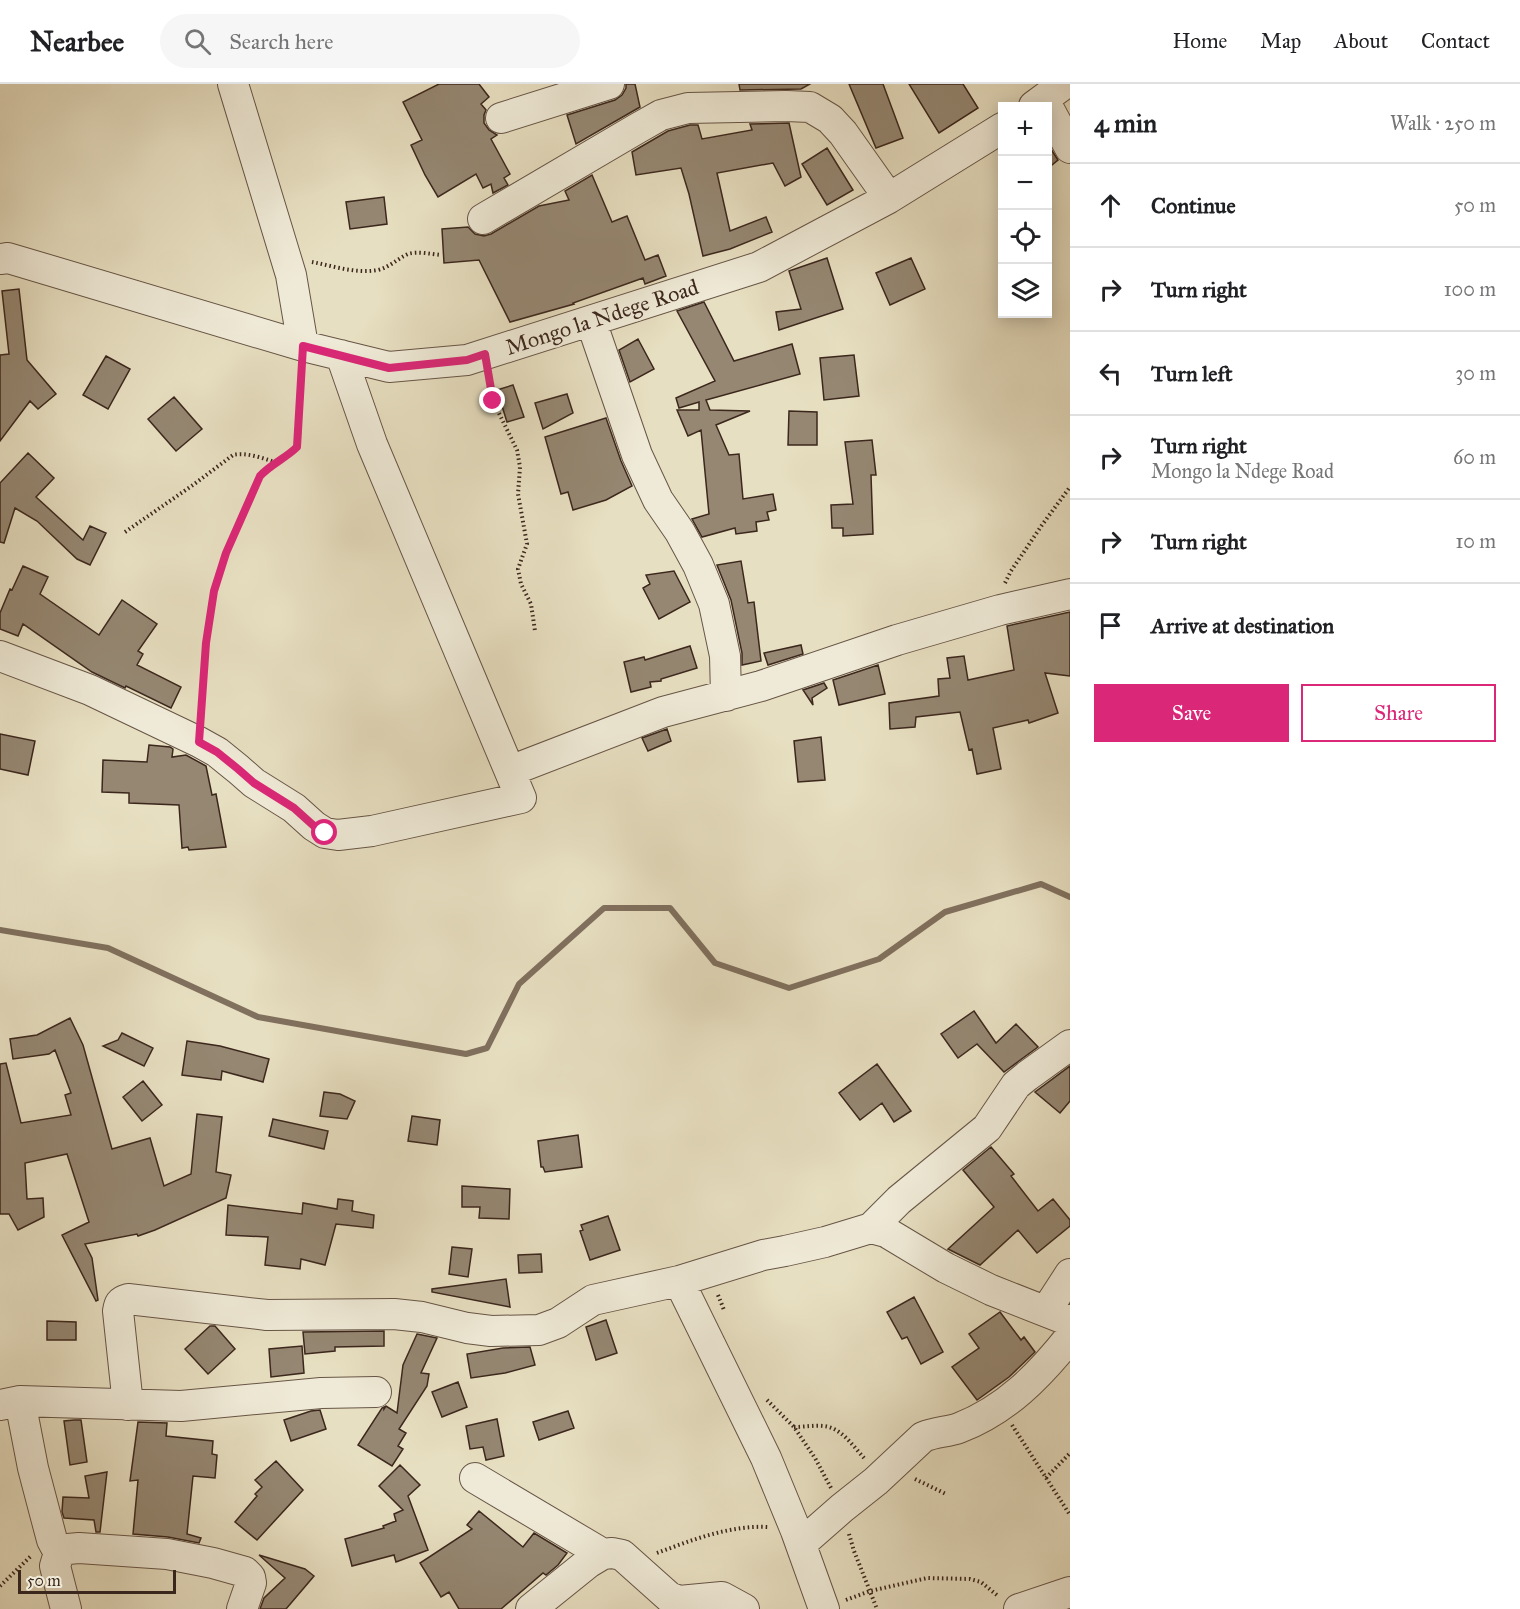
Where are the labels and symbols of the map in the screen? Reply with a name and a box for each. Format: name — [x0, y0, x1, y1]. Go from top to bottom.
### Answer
street label: Mongo la Ndege Road — [502, 273, 702, 361]
route end — [479, 387, 505, 413]
route start — [311, 819, 337, 845]
scale bar — [18, 1567, 176, 1594]

